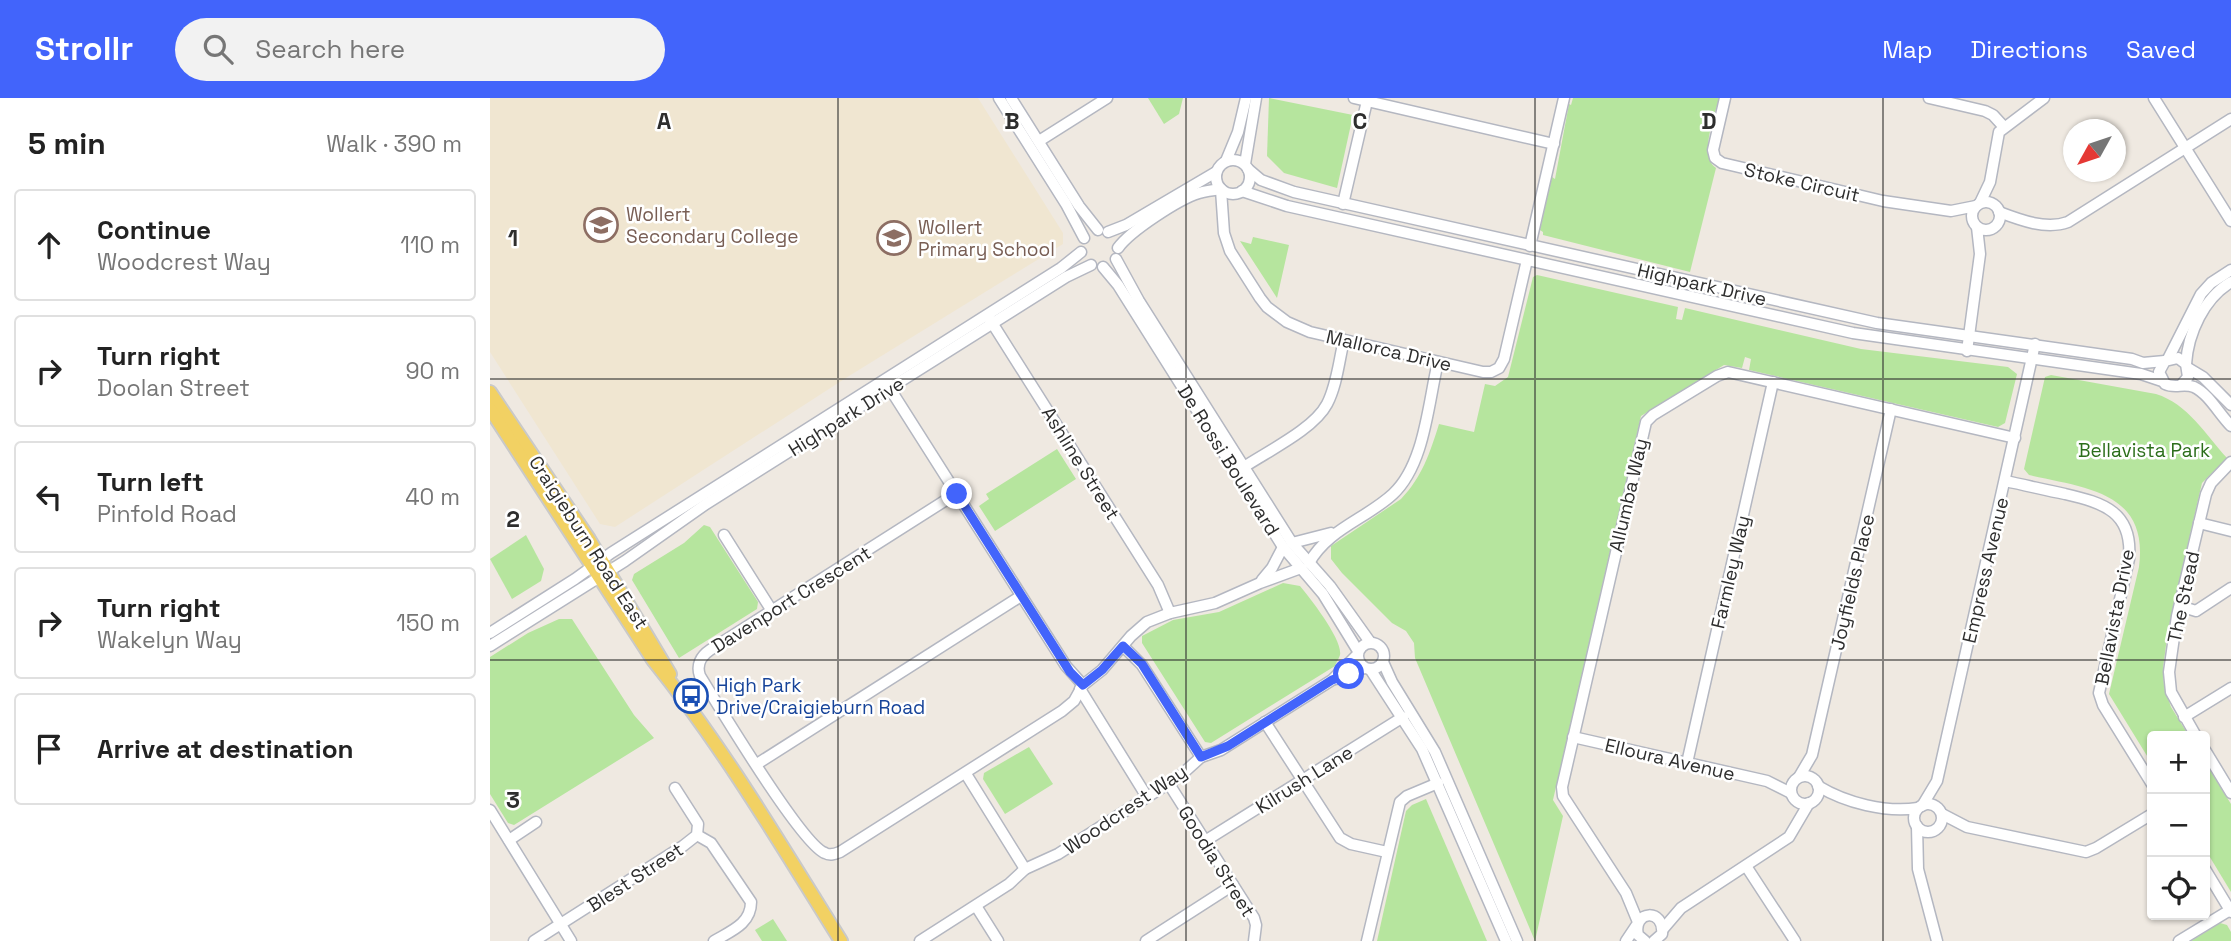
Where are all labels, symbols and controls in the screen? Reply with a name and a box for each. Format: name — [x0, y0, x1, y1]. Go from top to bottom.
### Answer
search box — [175, 18, 665, 81]
text: Strollr — [35, 28, 133, 70]
icon: search — [199, 30, 237, 68]
text: Search here — [255, 32, 405, 66]
text: Map — [1882, 34, 1932, 65]
text: Directions — [1970, 34, 2088, 65]
text: Saved — [2126, 34, 2196, 65]
text: A — [657, 106, 672, 136]
text: B — [1004, 106, 1020, 136]
text: C — [1353, 106, 1367, 136]
text: D — [1701, 106, 1717, 136]
north arrow — [2063, 119, 2126, 182]
text: 5 min — [28, 124, 106, 163]
text: Walk · 390 m — [326, 129, 462, 159]
street label: Stoke Circuit — [1742, 157, 1862, 208]
place label: Wollert Secondary College — [626, 202, 798, 249]
school or university icon: Wollert Secondary College — [582, 206, 620, 244]
text: Continue — [97, 213, 211, 247]
place label: Wollert Primary School — [918, 215, 1055, 262]
school or university icon: Wollert Primary School — [875, 219, 913, 257]
text: 1 — [508, 223, 518, 253]
icon: ahead — [30, 226, 68, 264]
text: 110 m — [400, 230, 460, 260]
text: Woodcrest Way — [97, 247, 271, 277]
street label: Highpark Drive — [1635, 257, 1769, 312]
street label: Mallorca Drive — [1324, 324, 1454, 377]
text: Turn right — [97, 339, 221, 373]
icon: right — [30, 352, 68, 390]
text: 90 m — [405, 356, 460, 386]
street label: Highpark Drive — [784, 371, 909, 462]
text: Doolan Street — [97, 373, 250, 403]
street label: De Rossi Boulevard — [1172, 380, 1285, 540]
street label: Ashline Street — [1036, 402, 1125, 524]
street label: Allumba Way — [1603, 436, 1654, 554]
park label: Bellavista Park — [2078, 438, 2210, 463]
street label: Craigieburn Road East — [523, 451, 654, 634]
text: Turn left — [97, 465, 204, 499]
icon: left — [30, 478, 68, 516]
route end — [941, 478, 972, 509]
text: 40 m — [405, 482, 460, 512]
street label: Empress Avenue — [1957, 495, 2014, 646]
text: Pinfold Road — [97, 499, 237, 529]
text: 2 — [506, 504, 520, 534]
street label: Joyfields Place — [1825, 512, 1880, 653]
street label: Farmley Way — [1705, 513, 1756, 631]
street label: Davenport Crescent — [707, 540, 876, 659]
street label: Bellavista Drive — [2089, 547, 2140, 687]
street label: The Stead — [2162, 549, 2205, 645]
text: Turn right — [97, 591, 221, 625]
icon: right — [30, 604, 68, 642]
text: 150 m — [396, 608, 460, 638]
text: Wakelyn Way — [97, 625, 242, 655]
route start — [1333, 658, 1364, 689]
place label: High Park Drive/Craigieburn Road — [716, 673, 925, 720]
bus stop icon: High Park Drive/Craigieburn Road — [672, 677, 710, 715]
icon: arrive — [30, 730, 68, 768]
map controls — [2147, 731, 2210, 920]
button: + — [2147, 731, 2210, 794]
text: Arrive at destination — [97, 732, 354, 766]
street label: Elloura Avenue — [1602, 732, 1737, 787]
street label: Kilrush Lane — [1251, 740, 1358, 819]
street label: Woodcrest Way — [1059, 759, 1192, 860]
text: 3 — [506, 785, 520, 815]
button: − — [2147, 794, 2210, 857]
street label: Goodia Street — [1172, 801, 1261, 922]
street label: Blest Street — [582, 837, 688, 918]
button: locate — [2147, 857, 2210, 920]

